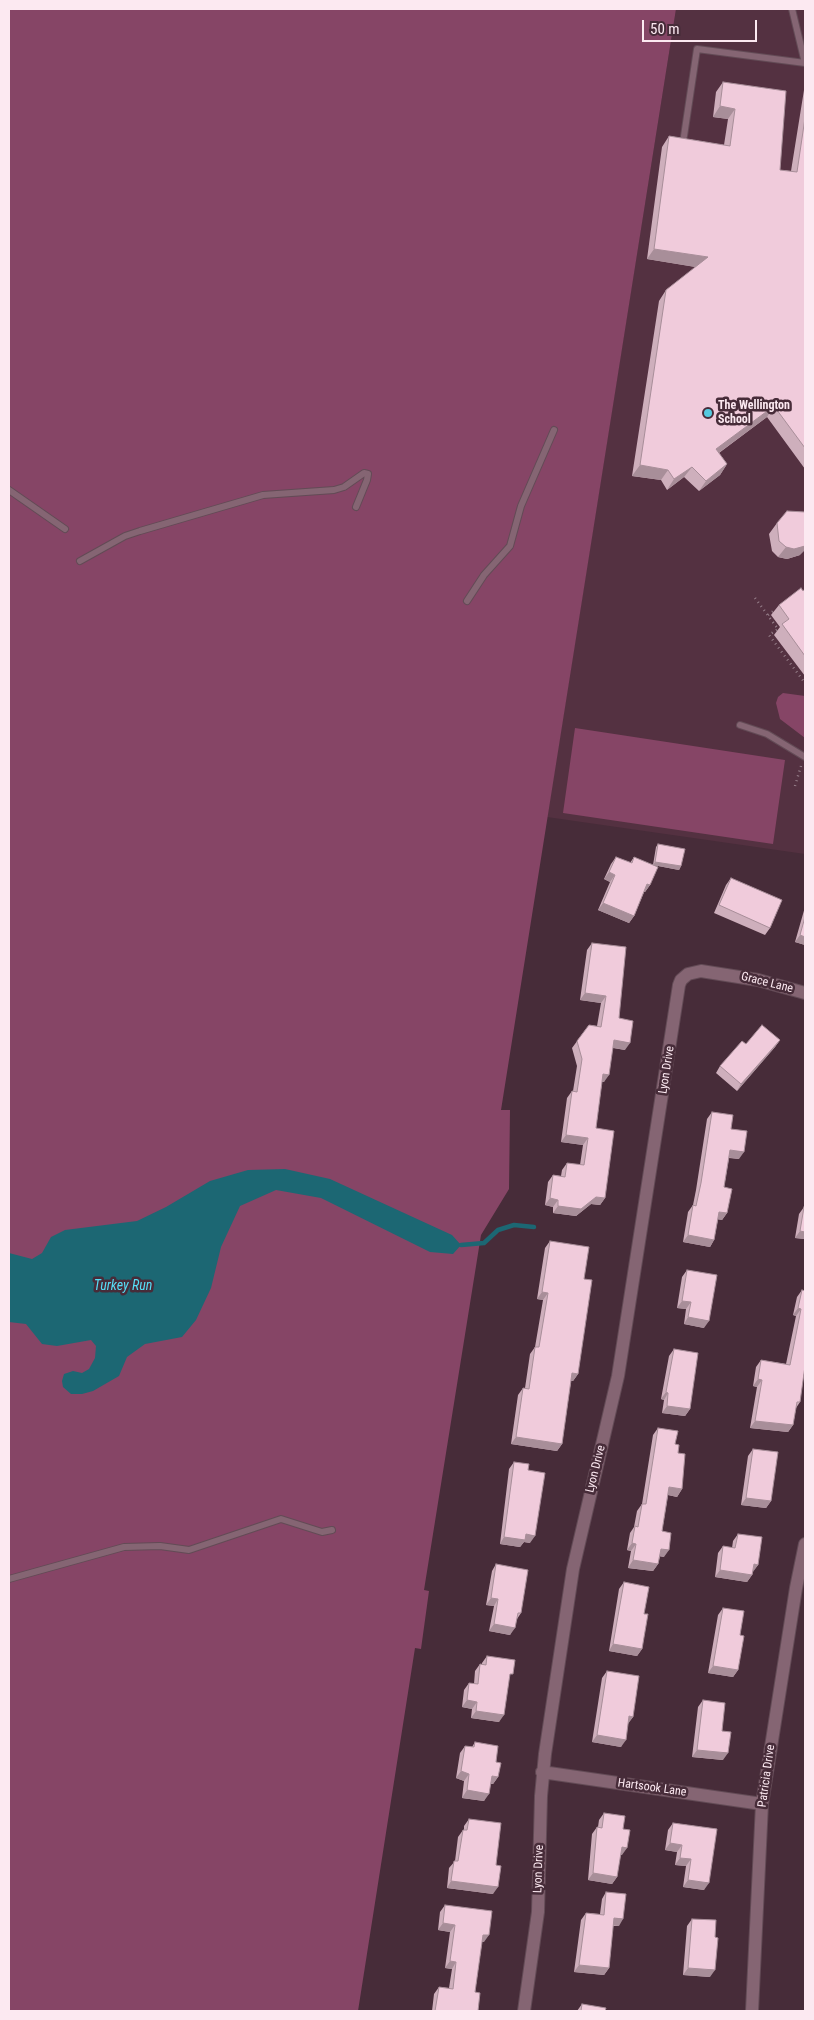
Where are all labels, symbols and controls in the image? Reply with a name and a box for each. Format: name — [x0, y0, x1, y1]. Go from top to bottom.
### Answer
scale bar — [644, 10, 759, 42]
text: 50 m — [650, 20, 680, 38]
place label: The Wellington School — [718, 399, 790, 427]
marker: The Wellington School — [702, 407, 714, 419]
street label: Grace Lane — [740, 970, 794, 996]
street label: Lyon Drive — [656, 1045, 678, 1095]
water label: Turkey Run — [94, 1278, 152, 1294]
street label: Lyon Drive — [583, 1444, 609, 1494]
street label: Patricia Drive — [755, 1744, 779, 1808]
street label: Hartsook Lane — [617, 1776, 687, 1800]
street label: Lyon Drive — [531, 1845, 547, 1893]

